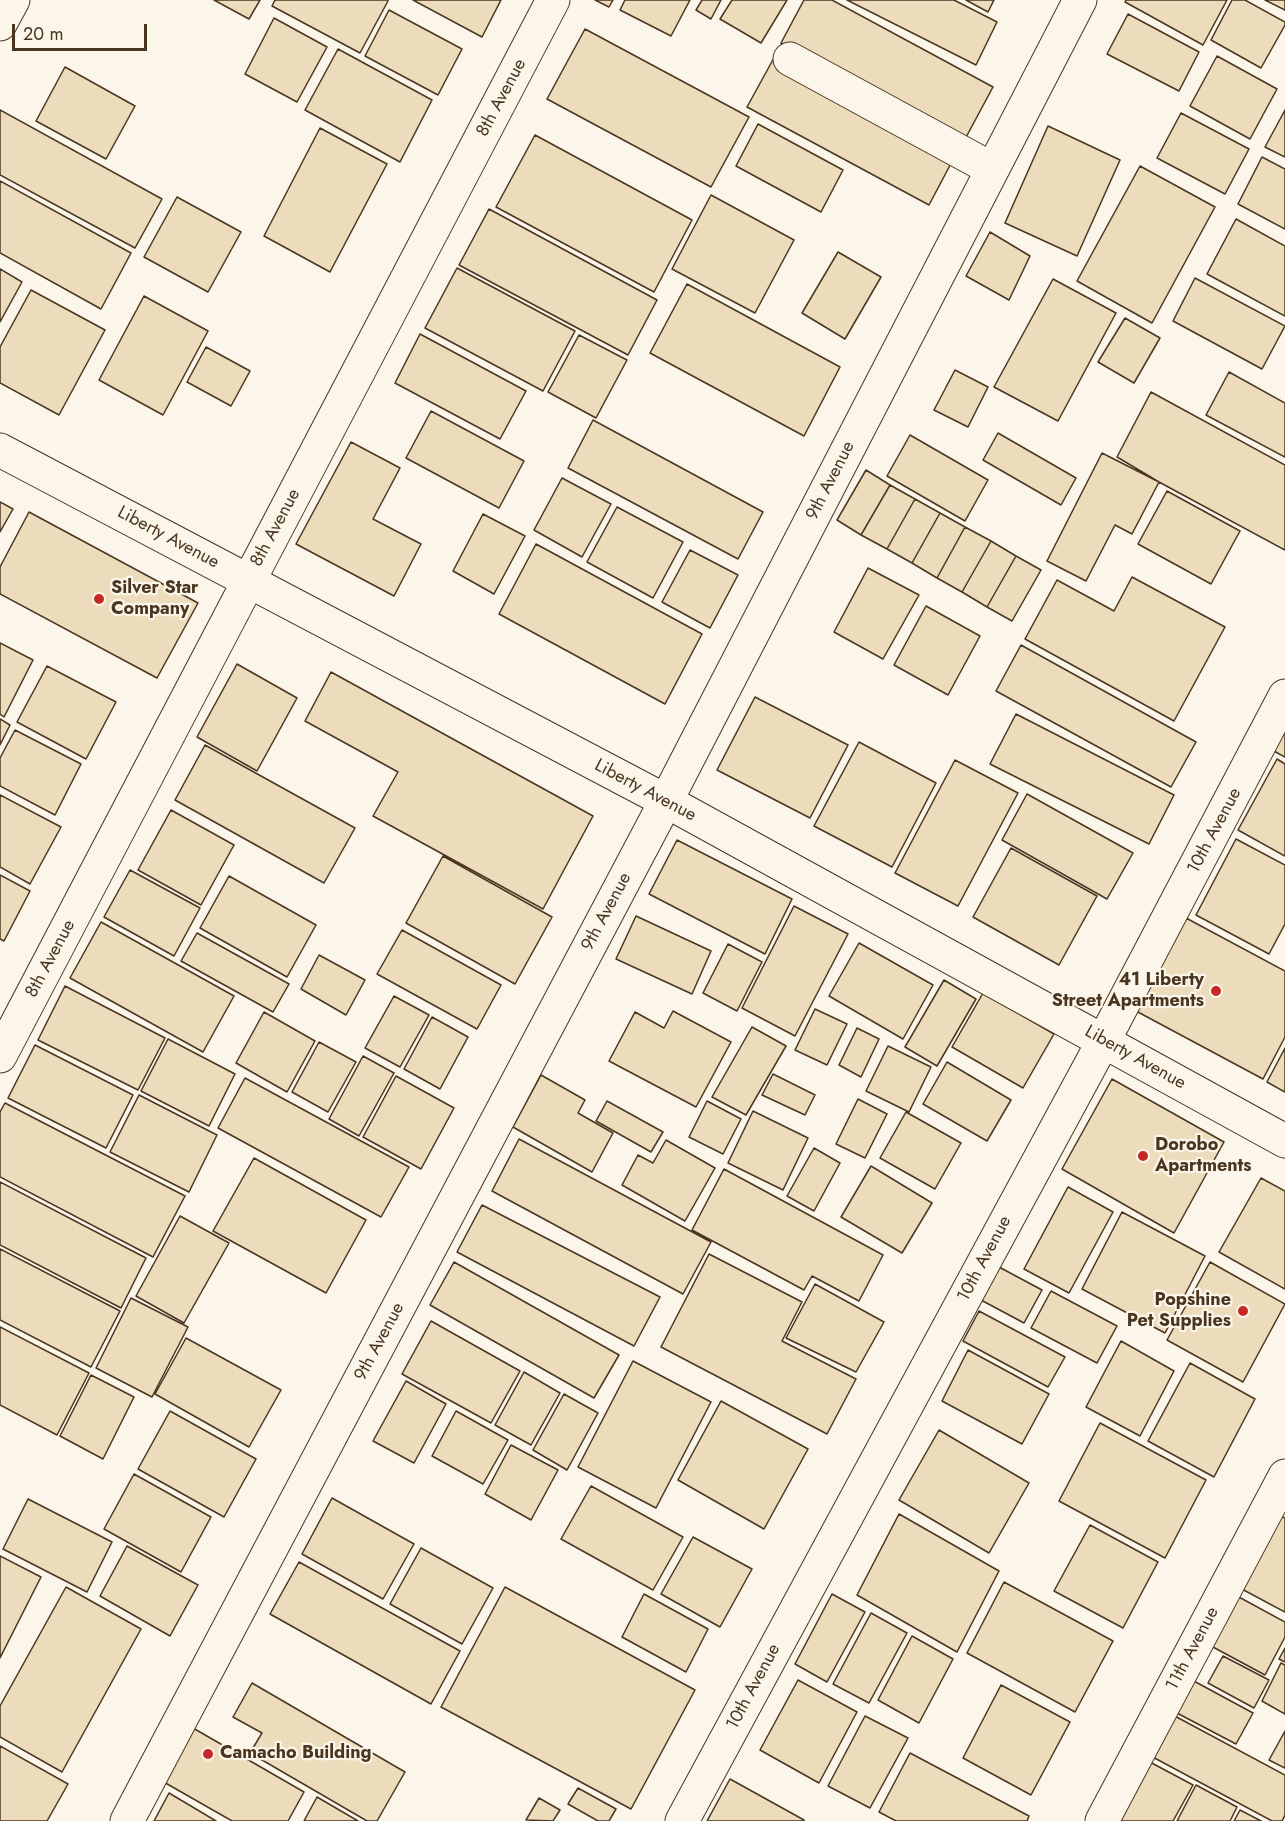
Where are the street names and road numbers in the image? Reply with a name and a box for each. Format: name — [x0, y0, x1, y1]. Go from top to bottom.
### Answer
street label: 8th Avenue — [472, 55, 532, 141]
street label: 9th Avenue — [802, 438, 860, 524]
street label: 8th Avenue — [246, 485, 306, 571]
street label: Liberty Avenue — [113, 502, 223, 574]
street label: Liberty Avenue — [590, 755, 700, 827]
street label: 10th Avenue — [1183, 784, 1247, 878]
street label: 9th Avenue — [577, 869, 637, 955]
street label: 8th Avenue — [21, 916, 81, 1002]
street label: Liberty Avenue — [1081, 1021, 1189, 1095]
street label: 10th Avenue — [953, 1212, 1017, 1306]
street label: 9th Avenue — [350, 1299, 410, 1385]
street label: 11th Avenue — [1162, 1604, 1224, 1694]
street label: 10th Avenue — [722, 1640, 786, 1734]

